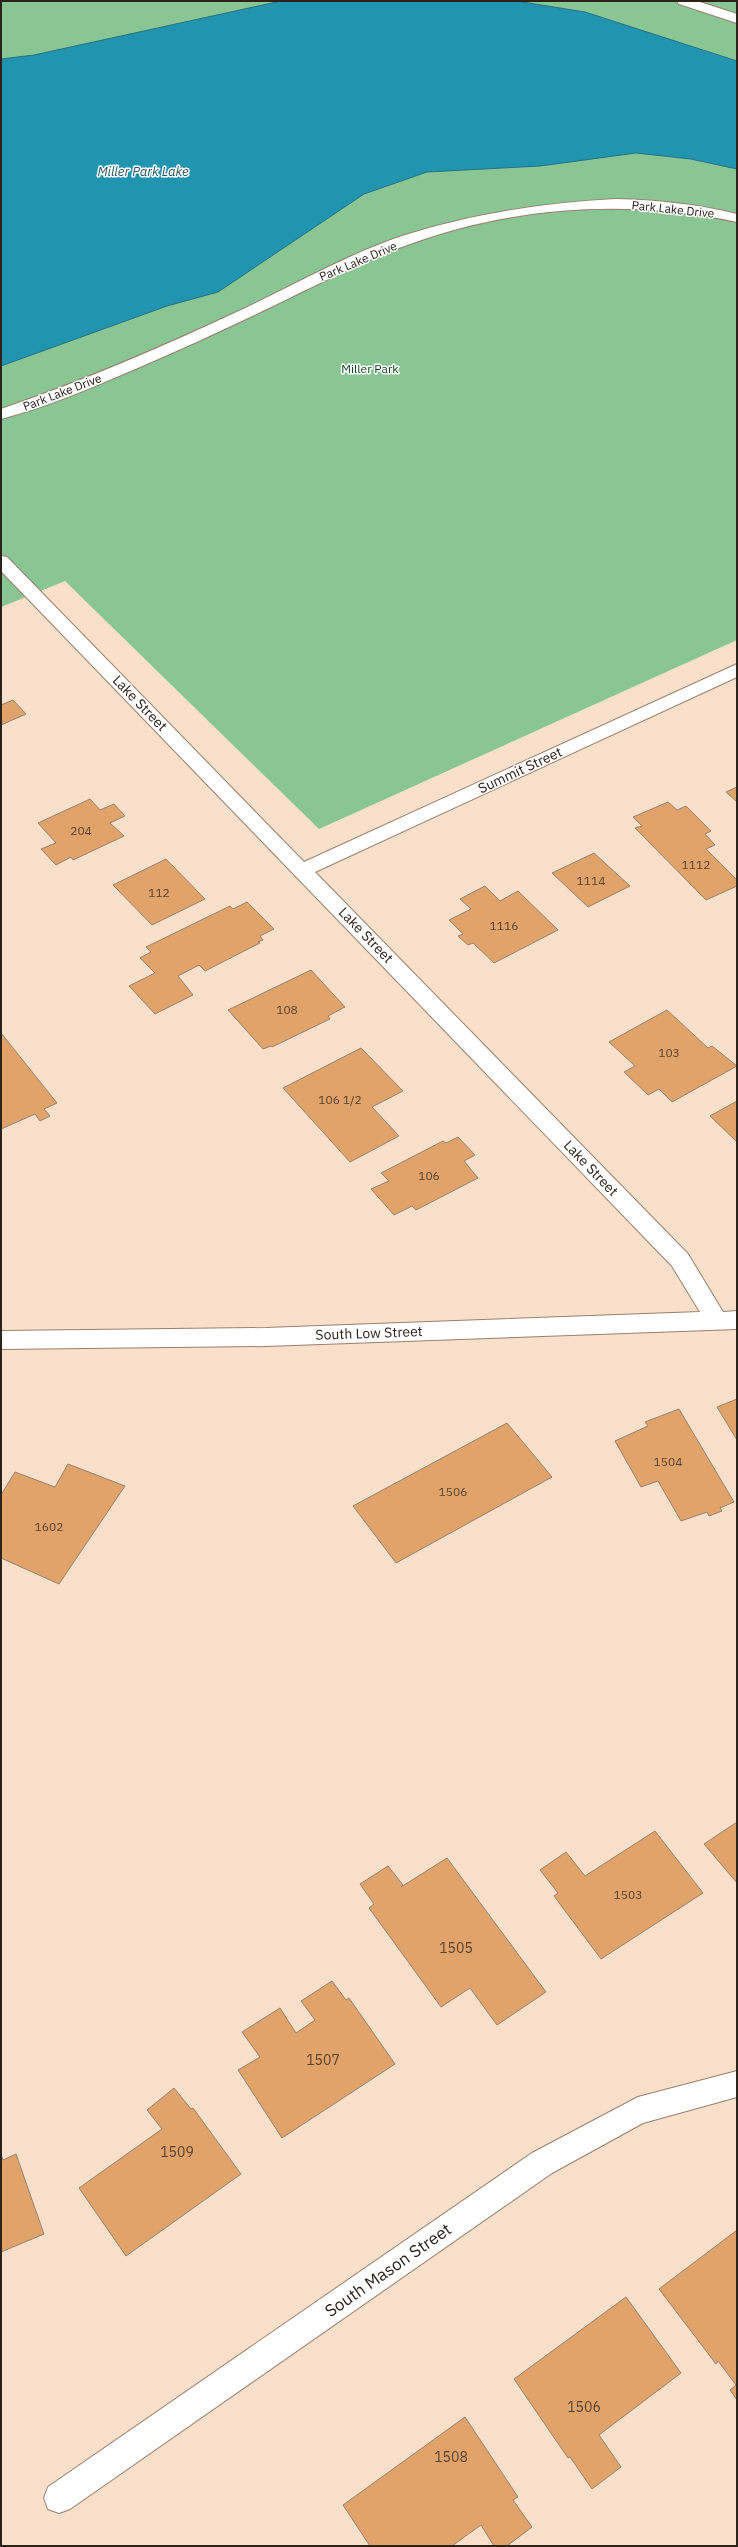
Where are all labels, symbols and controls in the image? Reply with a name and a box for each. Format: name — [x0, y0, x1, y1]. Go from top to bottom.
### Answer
water label: Miller Park Lake — [97, 163, 189, 180]
street label: Park Lake Drive — [631, 197, 715, 221]
street label: Park Lake Drive — [317, 238, 399, 284]
park label: Miller Park — [341, 361, 399, 376]
street label: Park Lake Drive — [21, 370, 104, 414]
street label: Lake Street — [109, 671, 171, 735]
street label: Summit Street — [475, 743, 565, 797]
house number: 204 — [70, 823, 92, 838]
house number: 1112 — [682, 857, 710, 872]
house number: 1114 — [577, 873, 605, 888]
house number: 112 — [148, 885, 170, 900]
street label: Lake Street — [335, 903, 397, 967]
house number: 1116 — [490, 918, 518, 933]
house number: 108 — [276, 1002, 298, 1017]
house number: 103 — [658, 1045, 680, 1060]
house number: 106 1/2 — [318, 1092, 362, 1107]
street label: Lake Street — [560, 1136, 622, 1200]
house number: 106 — [418, 1168, 440, 1183]
street label: South Low Street — [315, 1322, 423, 1344]
house number: 1504 — [654, 1454, 682, 1469]
house number: 1506 — [439, 1484, 467, 1499]
house number: 1602 — [35, 1519, 63, 1534]
house number: 1503 — [614, 1887, 642, 1902]
house number: 1505 — [439, 1939, 473, 1957]
house number: 1507 — [306, 2051, 340, 2069]
house number: 1509 — [160, 2143, 194, 2161]
street label: South Mason Street — [320, 2218, 456, 2322]
house number: 1506 — [567, 2398, 601, 2416]
house number: 1508 — [434, 2448, 468, 2466]

